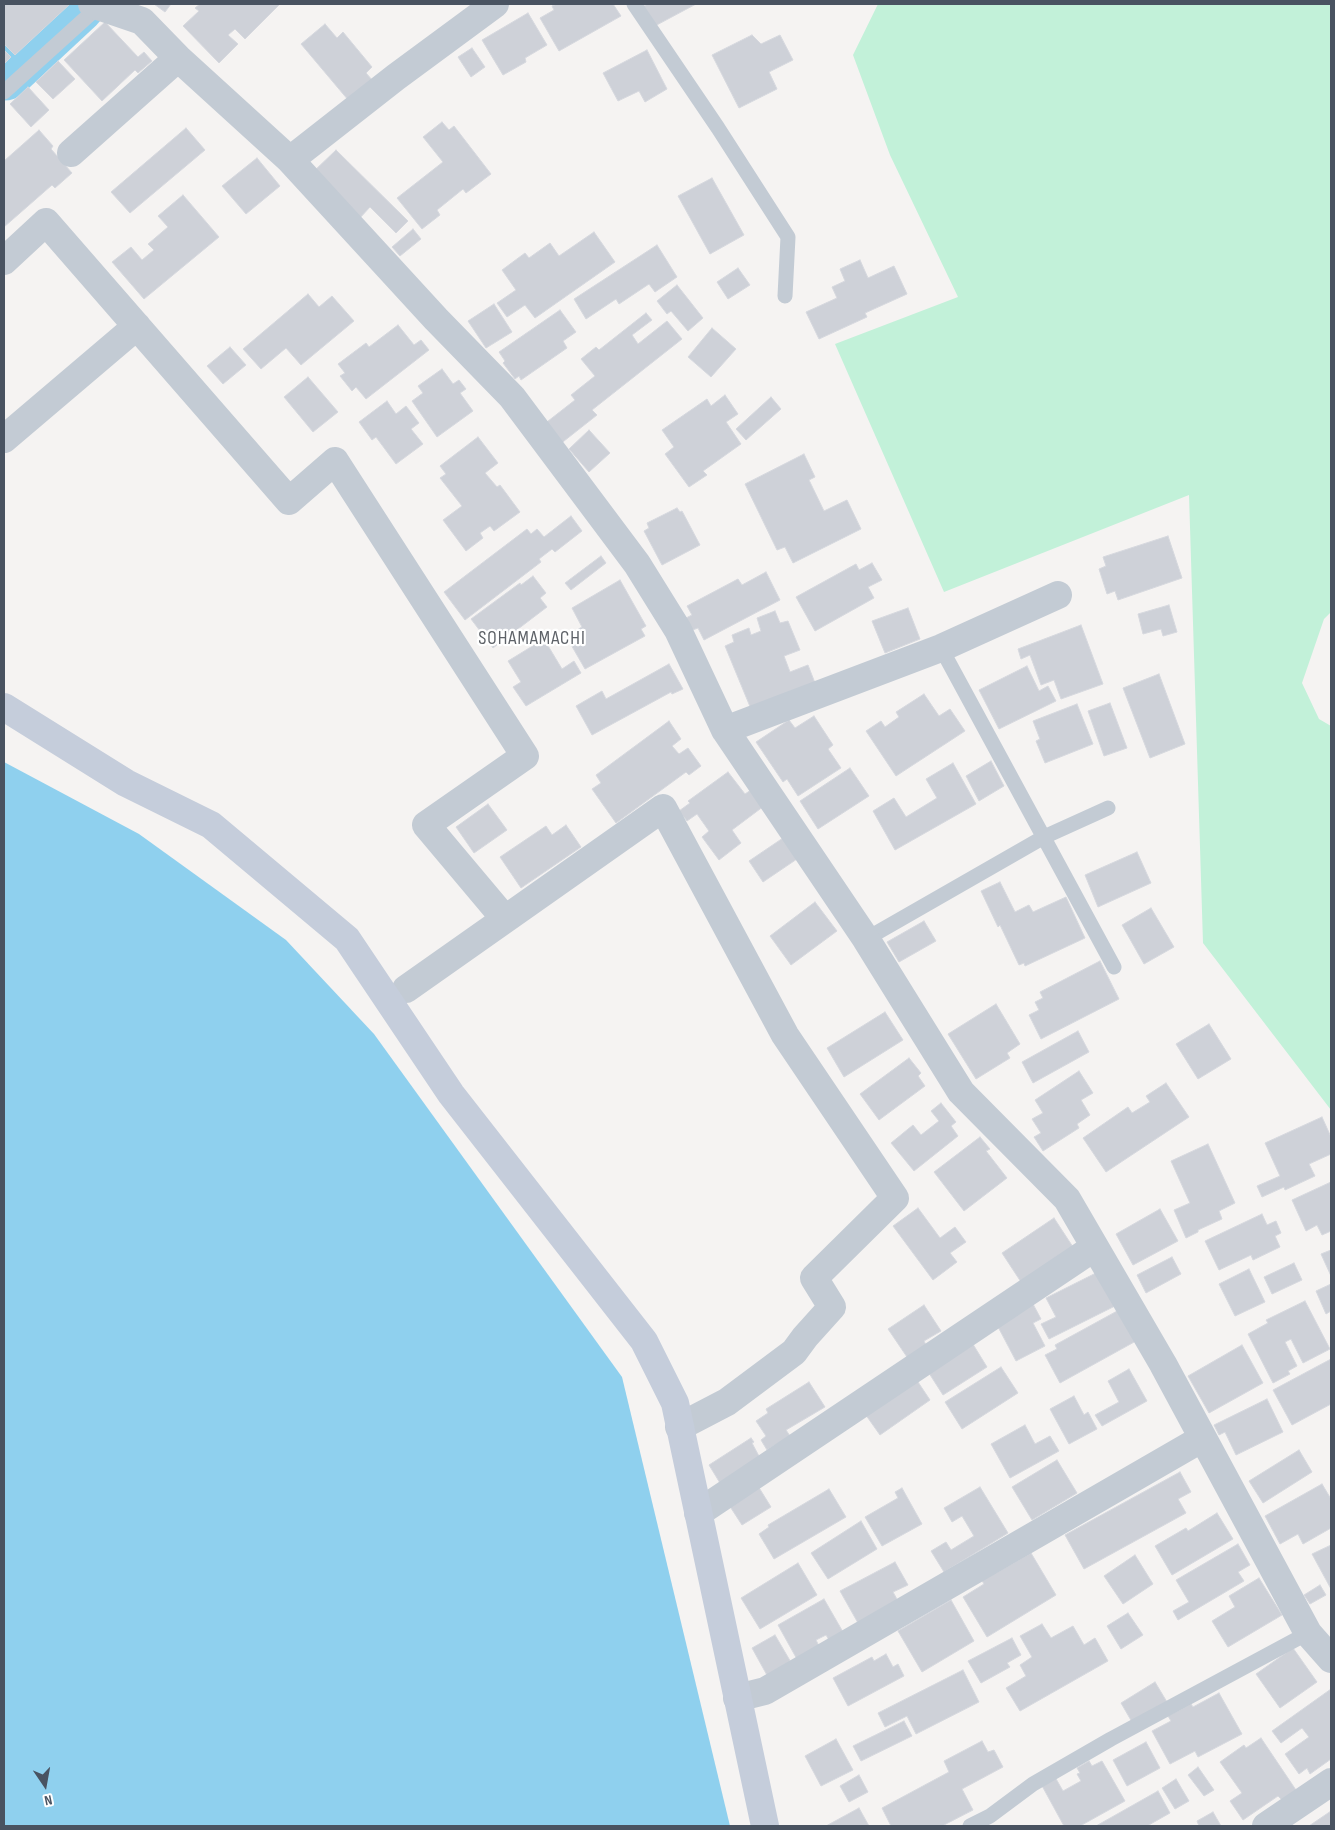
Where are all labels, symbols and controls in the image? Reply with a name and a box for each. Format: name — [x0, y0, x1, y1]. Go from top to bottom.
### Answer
district label: SOHAMAMACHI — [477, 628, 587, 650]
north arrow — [20, 1760, 70, 1810]
text: N — [43, 1791, 54, 1809]

